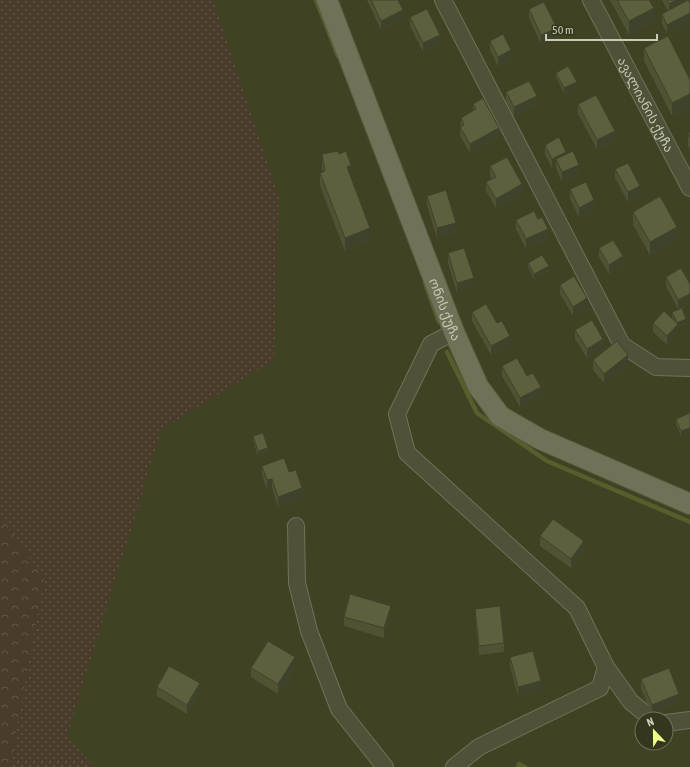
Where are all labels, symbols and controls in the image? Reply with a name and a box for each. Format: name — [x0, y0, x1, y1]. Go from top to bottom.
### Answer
scale bar — [546, 16, 657, 42]
text: 50 m — [552, 23, 574, 37]
street label: ავალიანის ქუჩა — [614, 54, 677, 155]
street label: ონის ქუჩა — [426, 276, 464, 343]
north arrow — [634, 711, 674, 751]
text: N — [645, 715, 656, 729]

